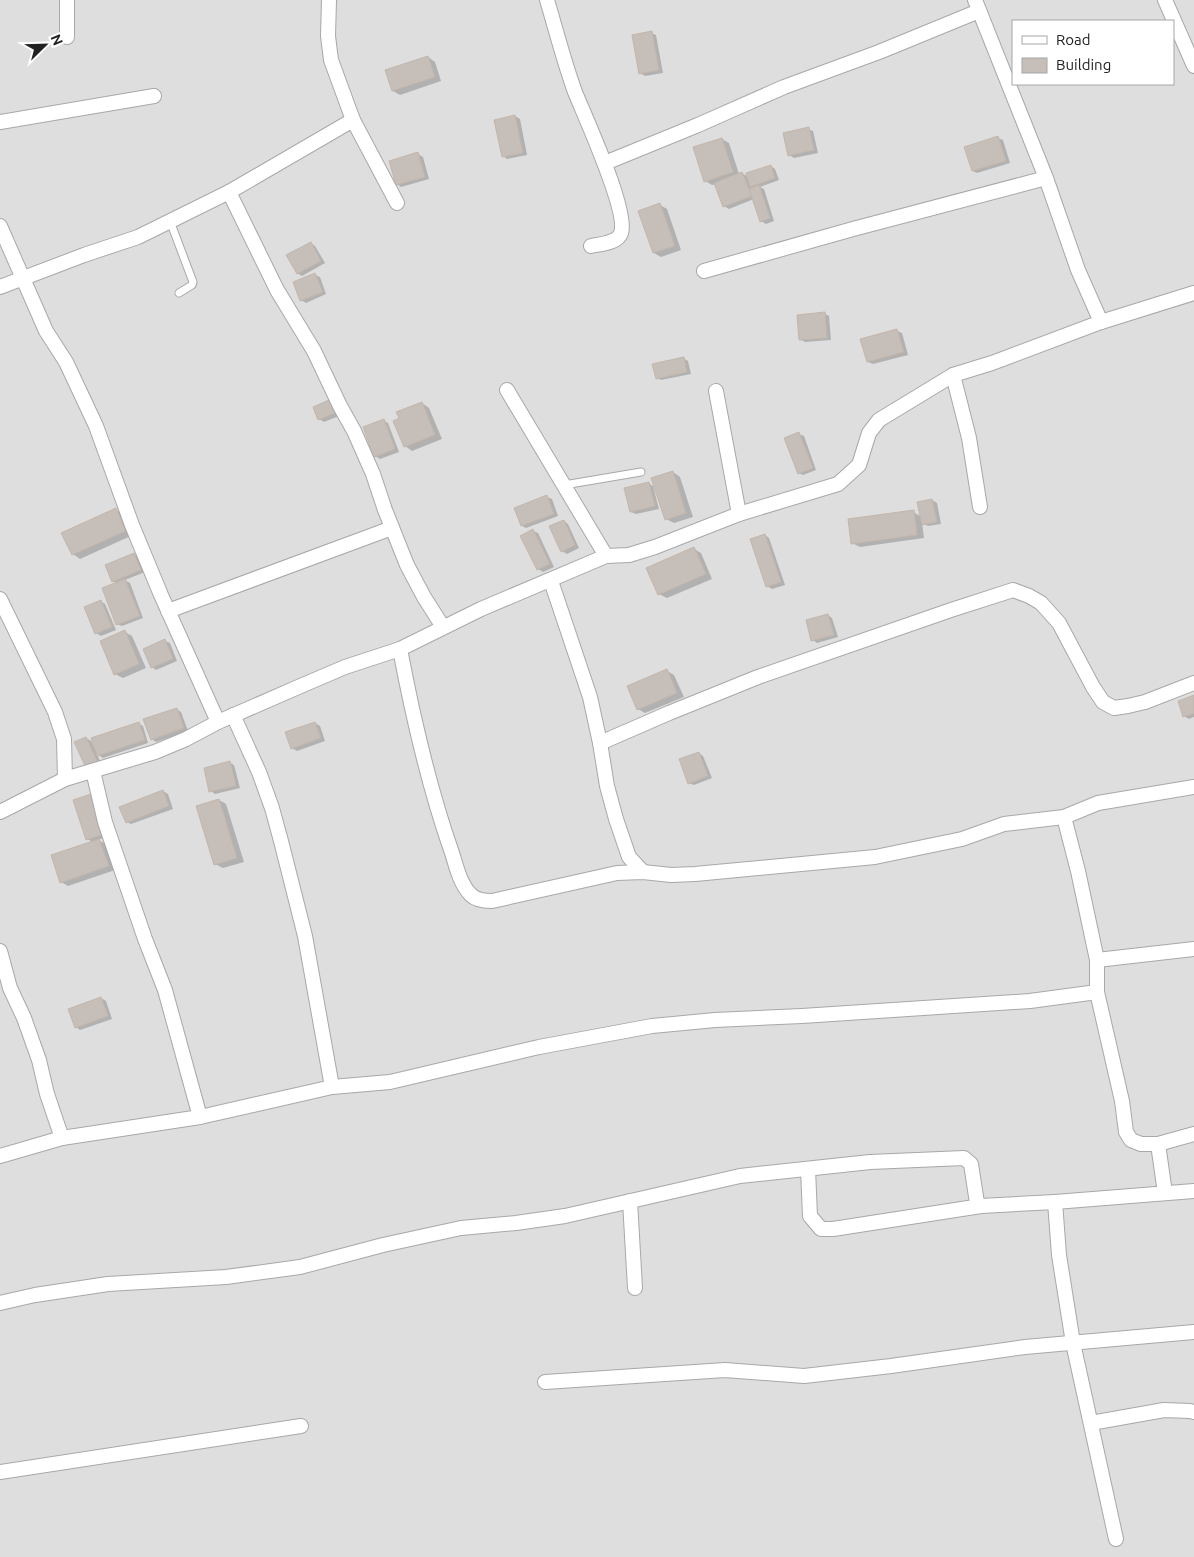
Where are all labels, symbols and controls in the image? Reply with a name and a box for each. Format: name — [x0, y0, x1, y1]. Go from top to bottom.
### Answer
north arrow — [20, 20, 70, 70]
legend — [1012, 20, 1174, 85]
text: Road — [1056, 31, 1091, 48]
text: N — [48, 32, 66, 48]
text: Building — [1056, 56, 1111, 73]

